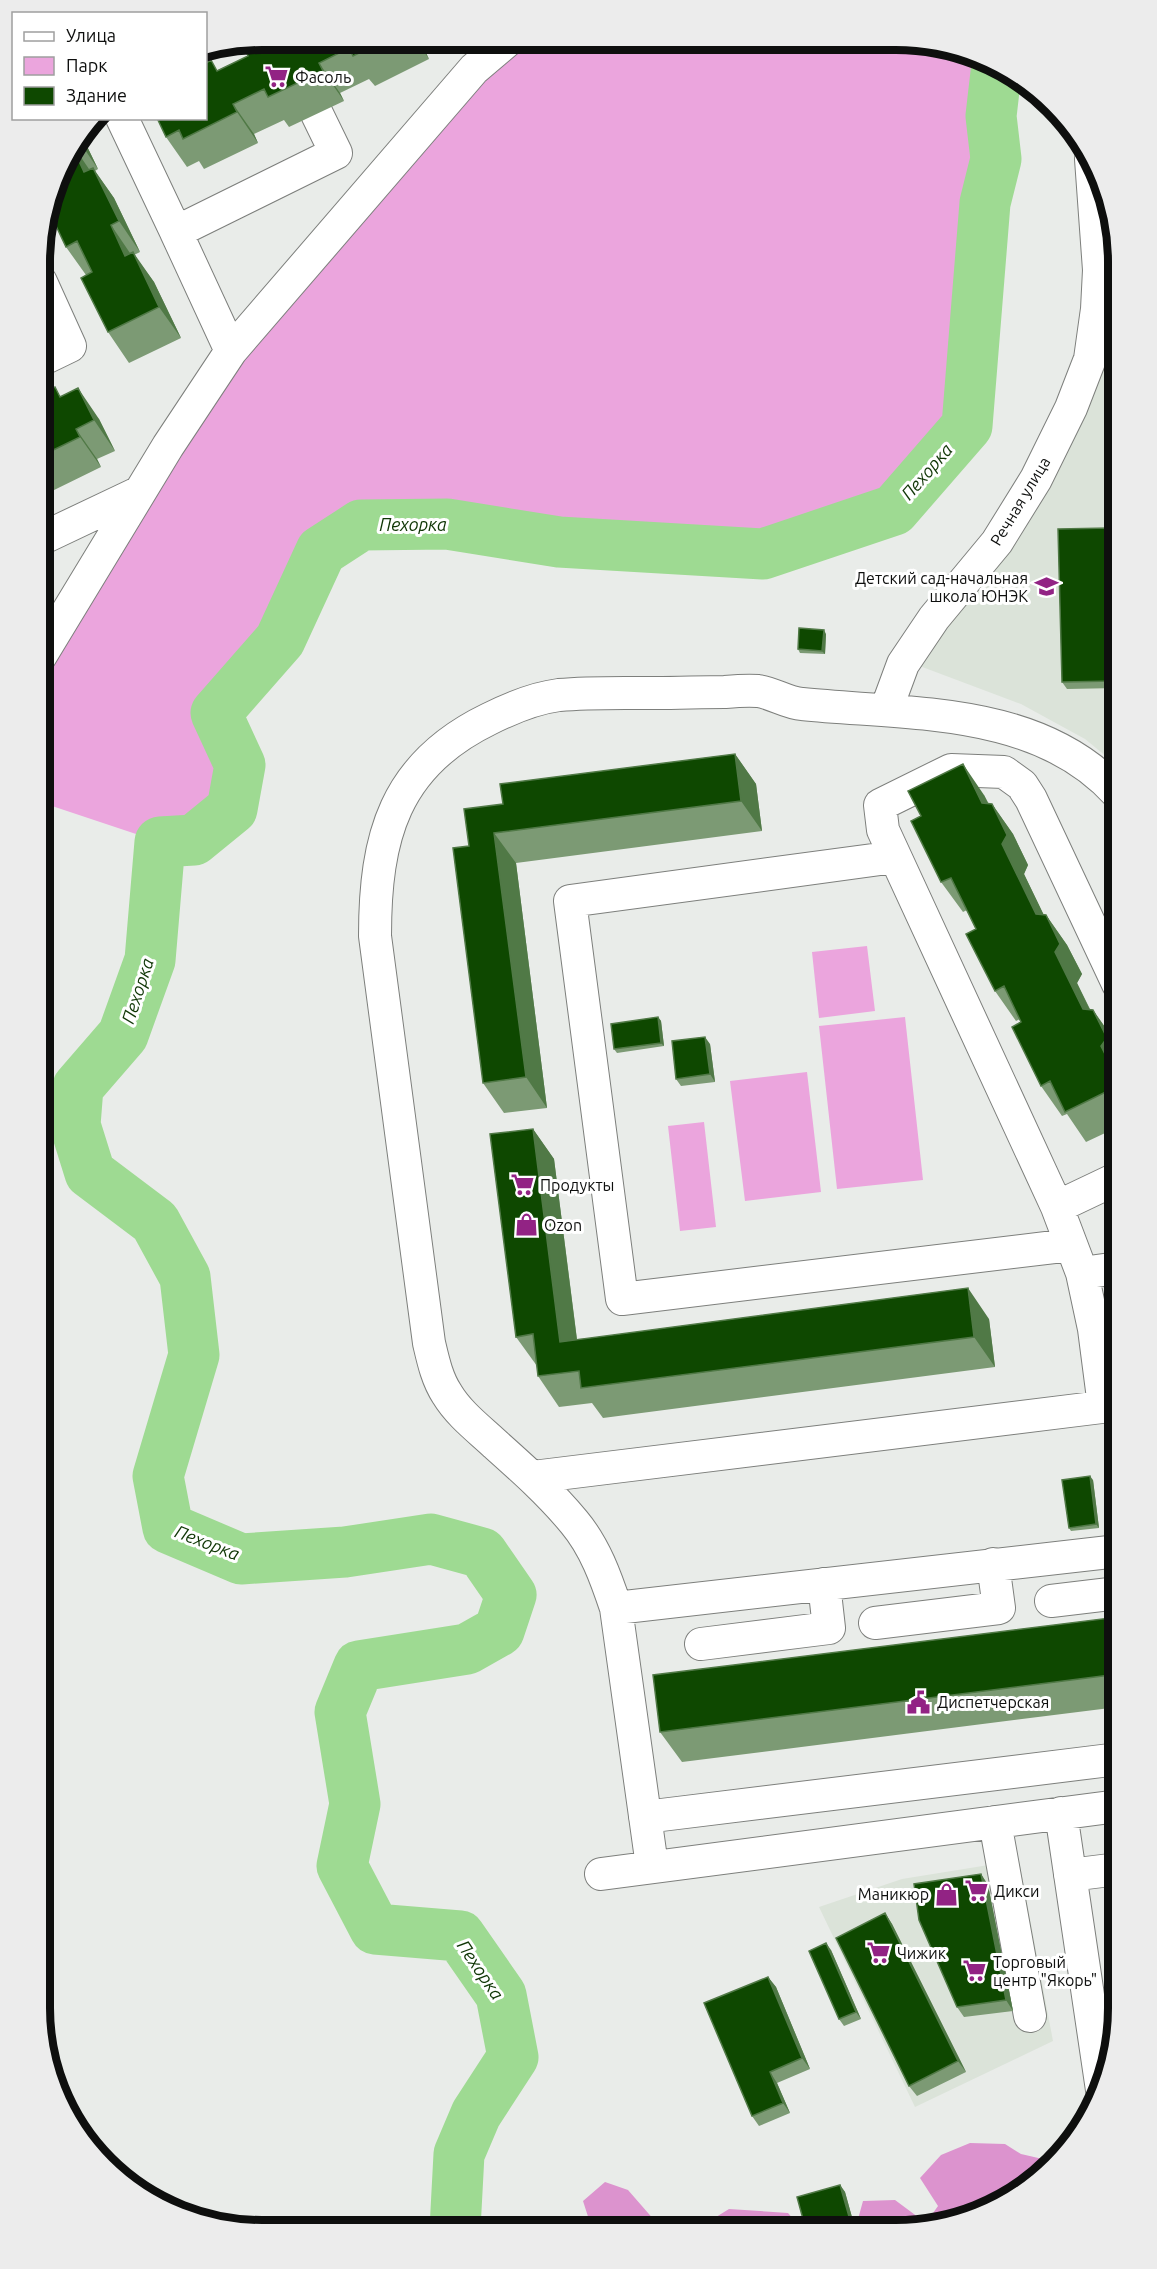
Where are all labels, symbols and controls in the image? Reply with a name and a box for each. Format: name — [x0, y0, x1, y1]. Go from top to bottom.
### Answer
legend — [12, 12, 207, 120]
text: Улица — [66, 25, 116, 45]
text: Парк — [66, 55, 107, 75]
supermarket icon: Фасоль — [264, 64, 290, 90]
place label: Фасоль — [295, 68, 351, 86]
text: Здание — [66, 85, 127, 105]
water label: Пехорка — [897, 439, 956, 503]
street label: Речная улица — [987, 453, 1053, 549]
water label: Пехорка — [379, 514, 447, 534]
place label: Детский сад-начальная школа ЮНЭК — [855, 569, 1028, 605]
school or university icon: Детский сад-начальная школа ЮНЭК — [1033, 574, 1059, 600]
water label: Пехорка — [117, 955, 157, 1026]
supermarket icon: Продукты — [509, 1172, 535, 1198]
place label: Продукты — [540, 1176, 615, 1194]
shop icon: Ozon — [513, 1212, 539, 1238]
place label: Ozon — [544, 1216, 582, 1234]
water label: Пехорка — [172, 1521, 243, 1564]
public building icon: Диспетчерская — [906, 1689, 932, 1715]
place label: Диспетчерская — [937, 1693, 1049, 1711]
supermarket icon: Дикси — [963, 1878, 989, 1904]
shop icon: Маникюр — [934, 1881, 960, 1907]
place label: Дикси — [994, 1882, 1040, 1900]
place label: Маникюр — [858, 1885, 929, 1903]
water label: Пехорка — [454, 1936, 508, 2003]
supermarket icon: Чижик — [866, 1940, 892, 1966]
place label: Чижик — [897, 1944, 946, 1962]
place label: Торговый центр "Якорь" — [993, 1953, 1097, 1989]
supermarket icon: Торговый центр "Якорь" — [962, 1958, 988, 1984]

